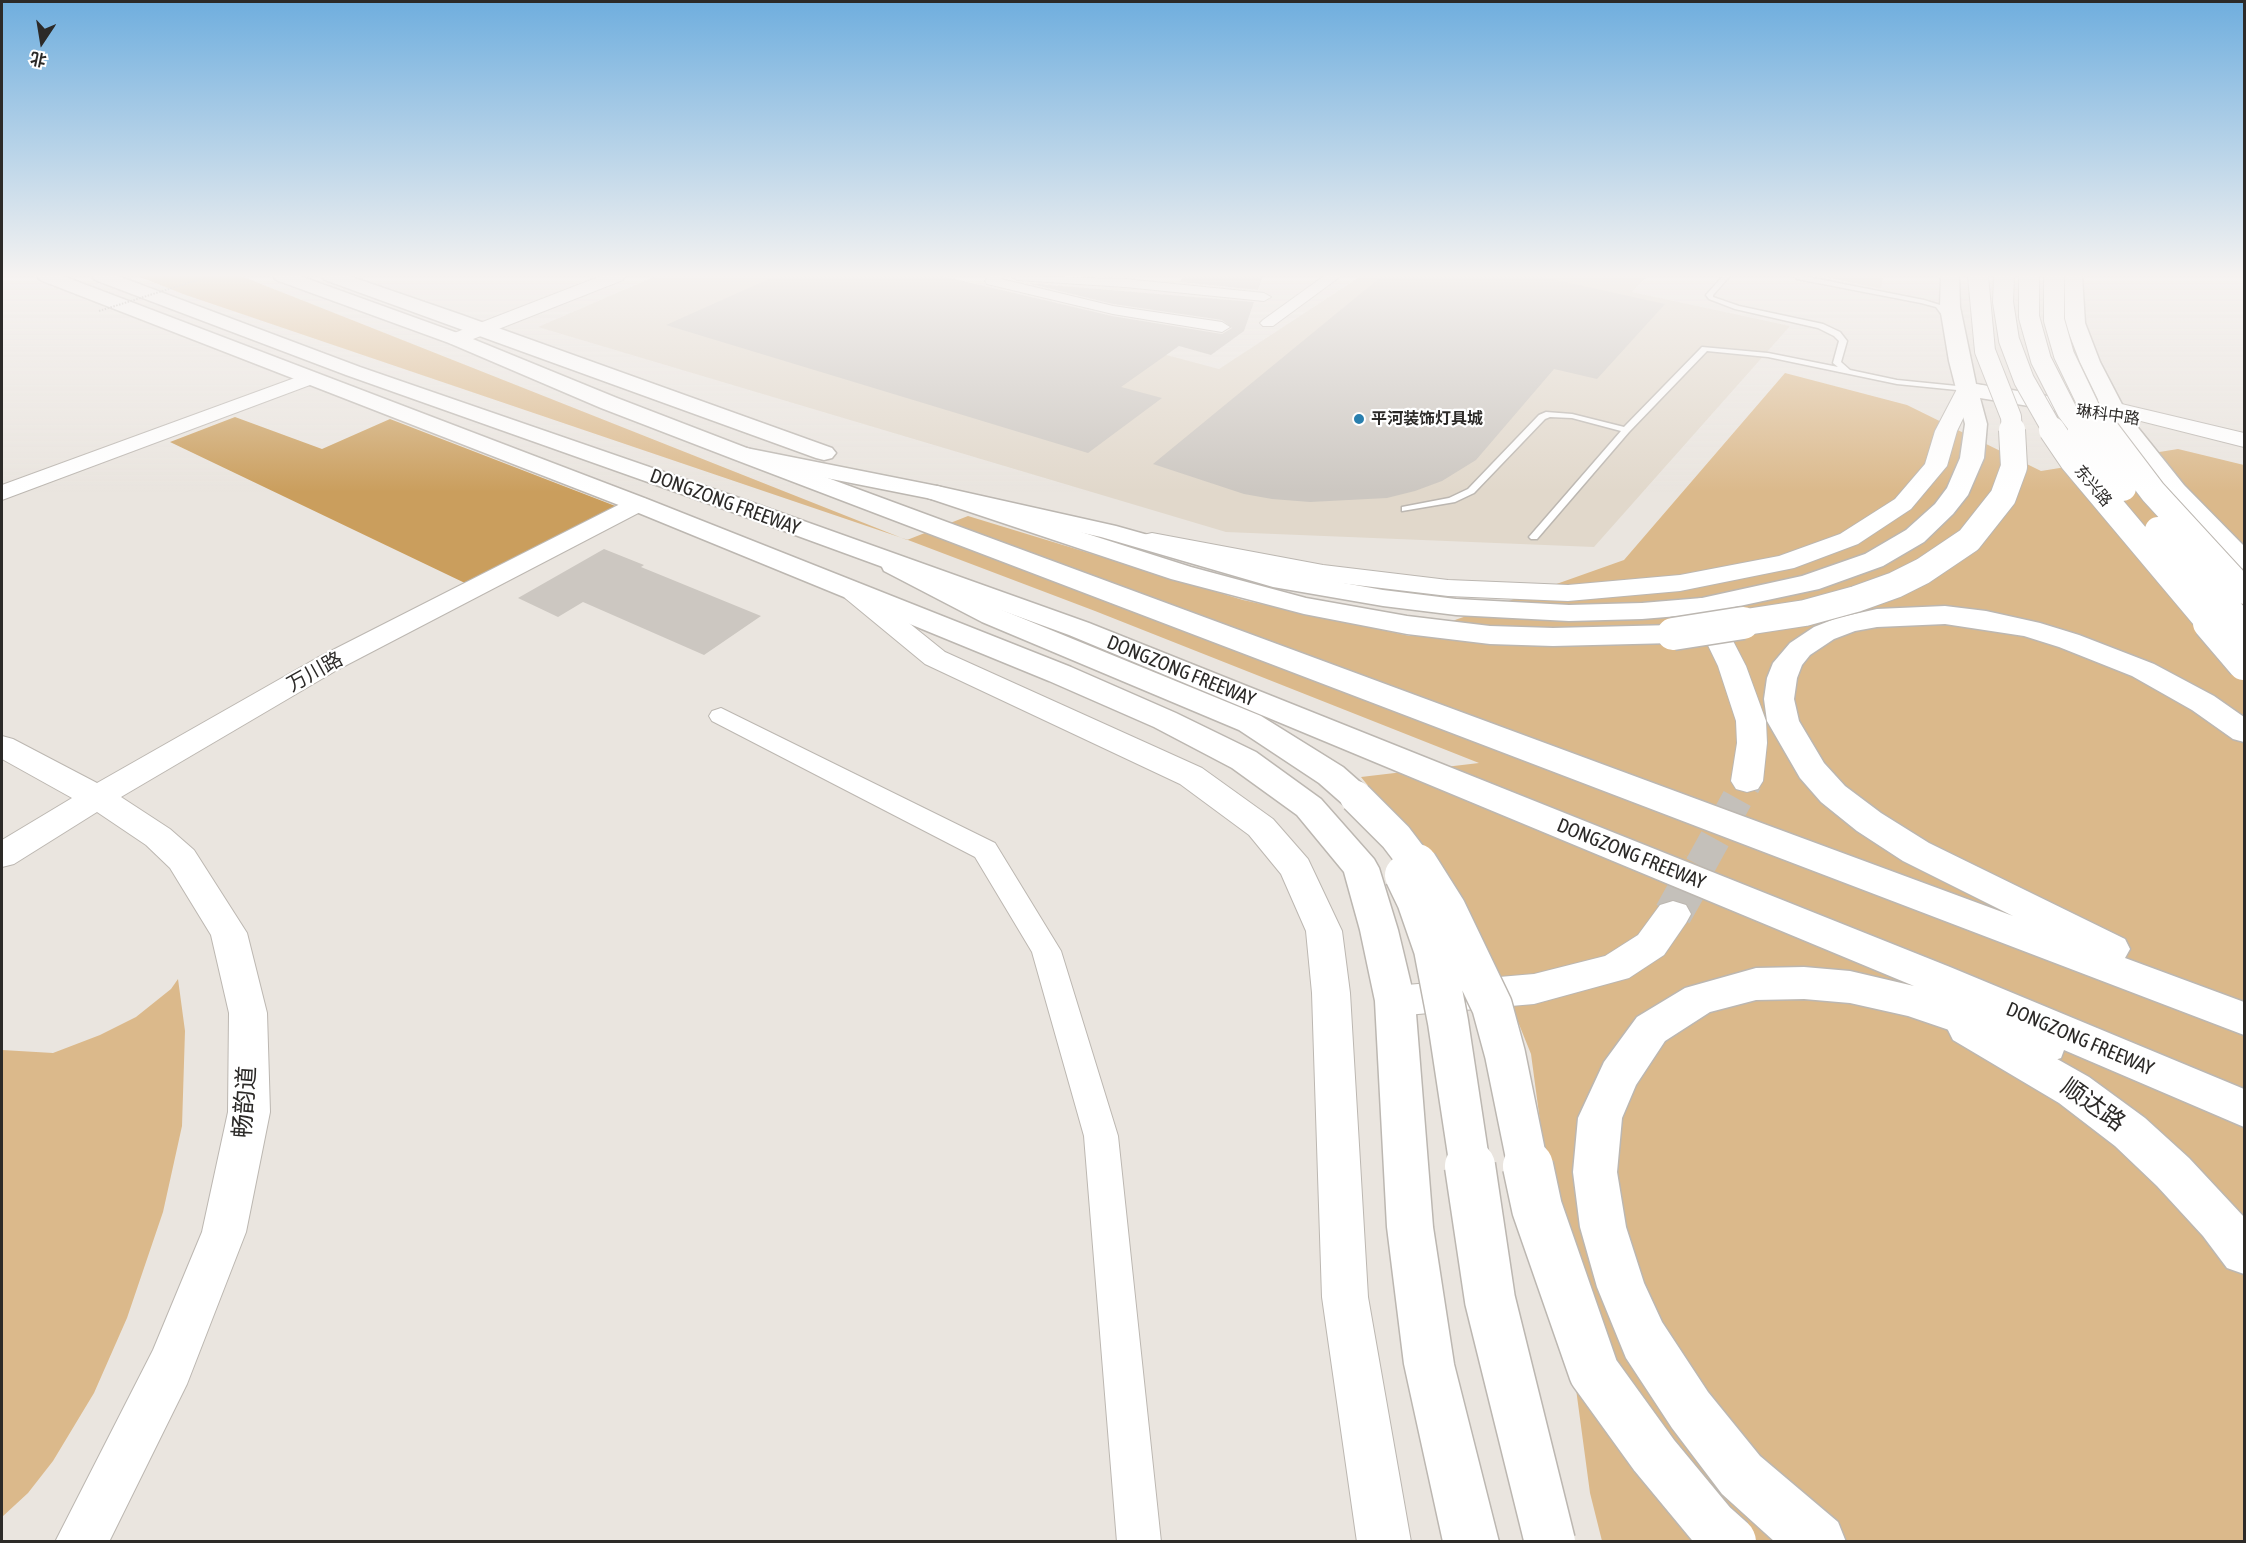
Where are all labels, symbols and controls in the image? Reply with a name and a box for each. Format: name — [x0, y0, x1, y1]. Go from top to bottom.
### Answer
north arrow — [12, 12, 72, 72]
text: 北 — [29, 49, 48, 70]
street label: 琳科中路 — [2075, 401, 2141, 429]
place label: 平河装饰灯具城 — [1371, 409, 1483, 429]
marker: 平河装饰灯具城 — [1352, 412, 1366, 426]
street label: 东兴路 — [2070, 461, 2116, 511]
street label: DONGZONG FREEWAY — [647, 464, 803, 540]
street label: DONGZONG FREEWAY — [1103, 630, 1259, 712]
street label: 万川路 — [283, 647, 347, 697]
street label: DONGZONG FREEWAY — [1553, 813, 1709, 895]
street label: DONGZONG FREEWAY — [2003, 997, 2157, 1081]
street label: 畅韵道 — [228, 1065, 262, 1139]
street label: 顺达路 — [2055, 1073, 2131, 1137]

